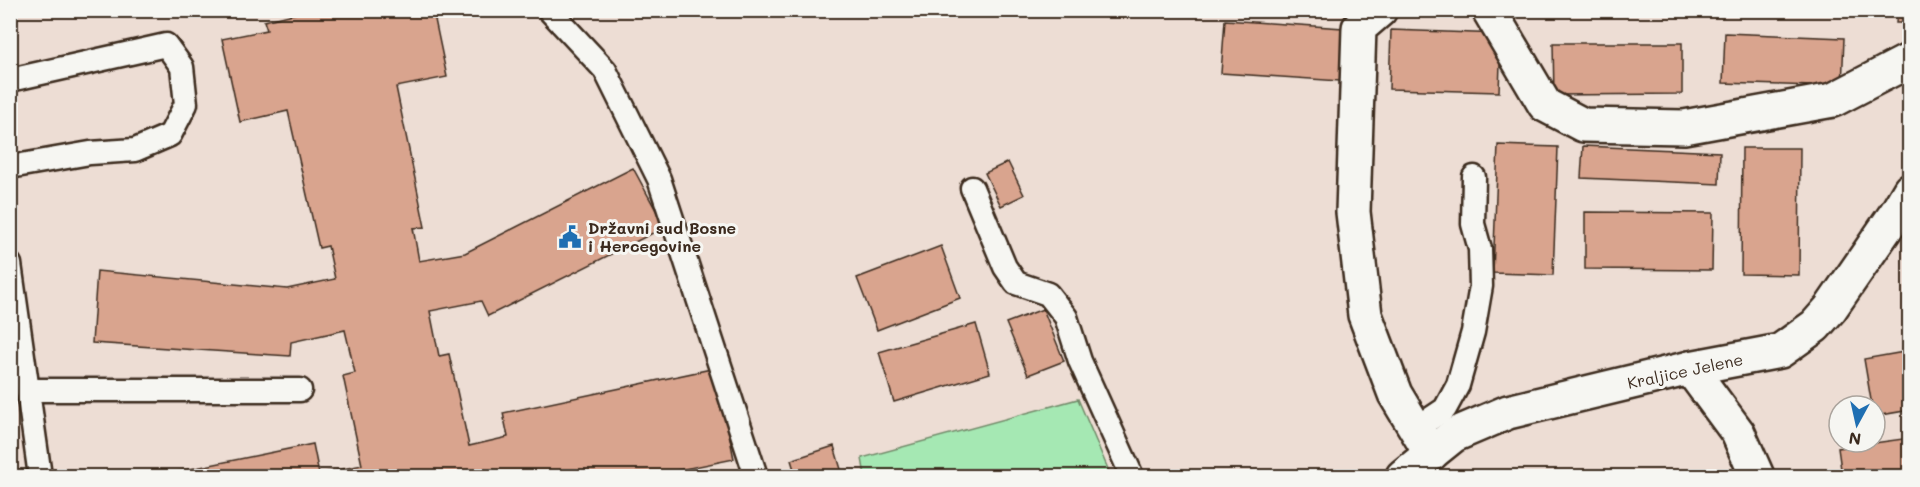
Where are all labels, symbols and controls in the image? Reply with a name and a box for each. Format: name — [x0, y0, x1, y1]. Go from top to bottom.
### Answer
place label: Državni sud Bosne i Hercegovine — [588, 217, 736, 256]
public building icon: Državni sud Bosne i Hercegovine — [557, 224, 583, 250]
street label: Kraljice Jelene — [1625, 348, 1745, 393]
north arrow — [1827, 394, 1887, 454]
text: N — [1847, 428, 1862, 451]

